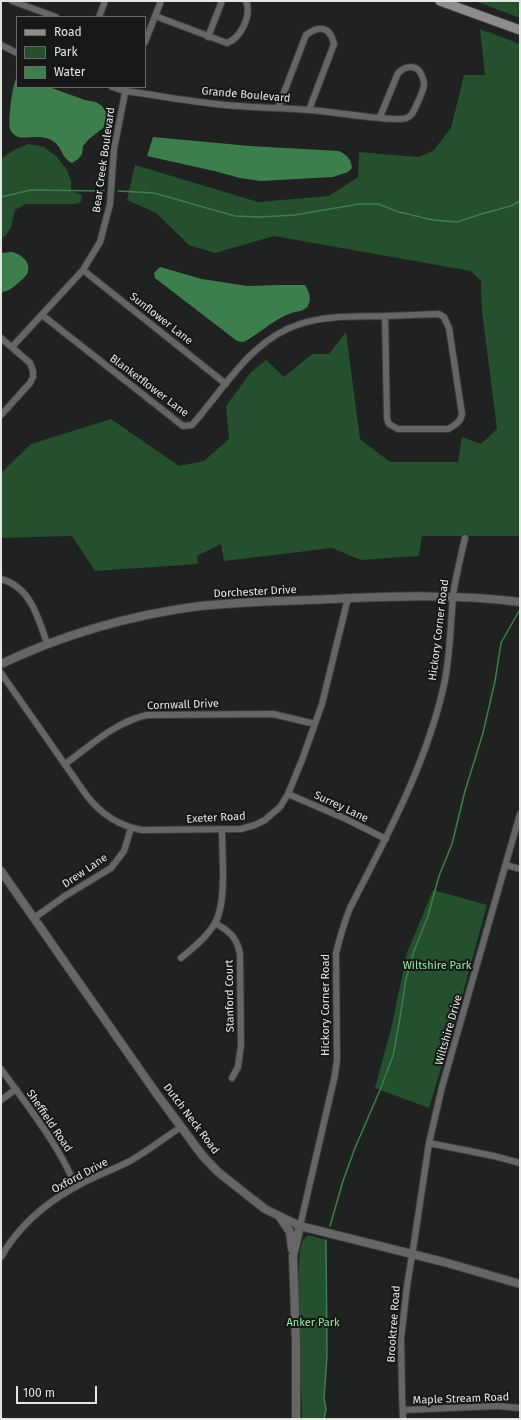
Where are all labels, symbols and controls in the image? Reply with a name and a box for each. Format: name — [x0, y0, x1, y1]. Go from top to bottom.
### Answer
legend — [16, 16, 146, 88]
text: Road — [54, 25, 82, 39]
text: Park — [54, 45, 78, 59]
text: Water — [54, 65, 85, 79]
street label: Grande Boulevard — [201, 85, 291, 105]
street label: Bear Creek Boulevard — [90, 106, 118, 214]
street label: Sunflower Lane — [127, 290, 195, 348]
street label: Blanketflower Lane — [107, 352, 191, 420]
street label: Hickory Corner Road — [426, 579, 452, 681]
street label: Dorchester Drive — [213, 583, 297, 601]
street label: Cornwall Drive — [147, 697, 219, 713]
street label: Surrey Lane — [312, 789, 370, 825]
street label: Exeter Road — [186, 810, 246, 826]
street label: Drew Lane — [60, 851, 110, 891]
street label: Hickory Corner Road — [319, 954, 333, 1056]
park label: Wiltshire Park — [403, 959, 471, 973]
street label: Stanford Court — [223, 960, 237, 1032]
street label: Wiltshire Drive — [433, 993, 465, 1067]
street label: Dutch Neck Road — [160, 1081, 222, 1157]
street label: Sheffield Road — [23, 1087, 75, 1155]
street label: Oxford Drive — [50, 1156, 110, 1196]
street label: Brooktree Road — [385, 1285, 403, 1363]
park label: Anker Park — [286, 1316, 340, 1330]
scale bar — [18, 1378, 99, 1404]
text: 100 m — [23, 1386, 55, 1400]
street label: Maple Stream Road — [412, 1391, 510, 1407]

